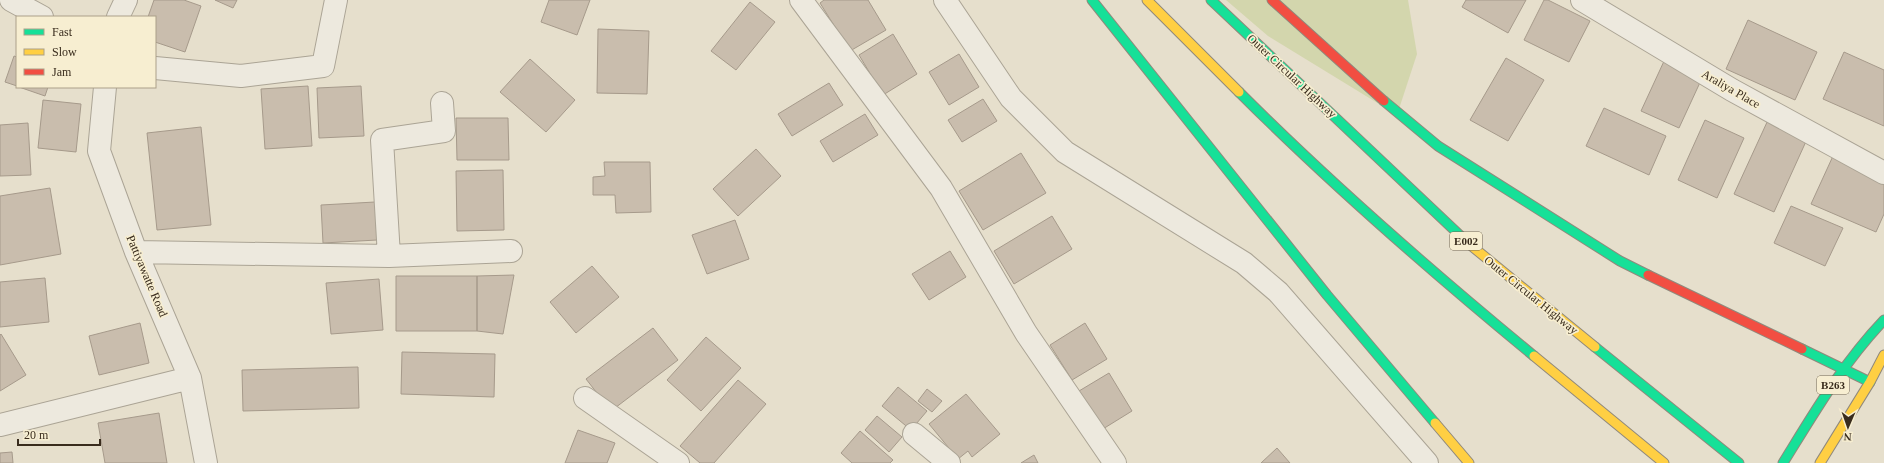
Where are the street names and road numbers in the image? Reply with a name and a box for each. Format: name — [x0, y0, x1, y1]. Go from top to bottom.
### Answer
street label: Outer Circular Highway — [1245, 31, 1339, 121]
street label: Araliya Place — [1699, 67, 1763, 111]
road number: E002 — [1450, 232, 1482, 250]
street label: Pattiyawatte Road — [123, 233, 171, 319]
street label: Outer Circular Highway — [1481, 253, 1581, 337]
road number: B263 — [1817, 376, 1849, 394]

